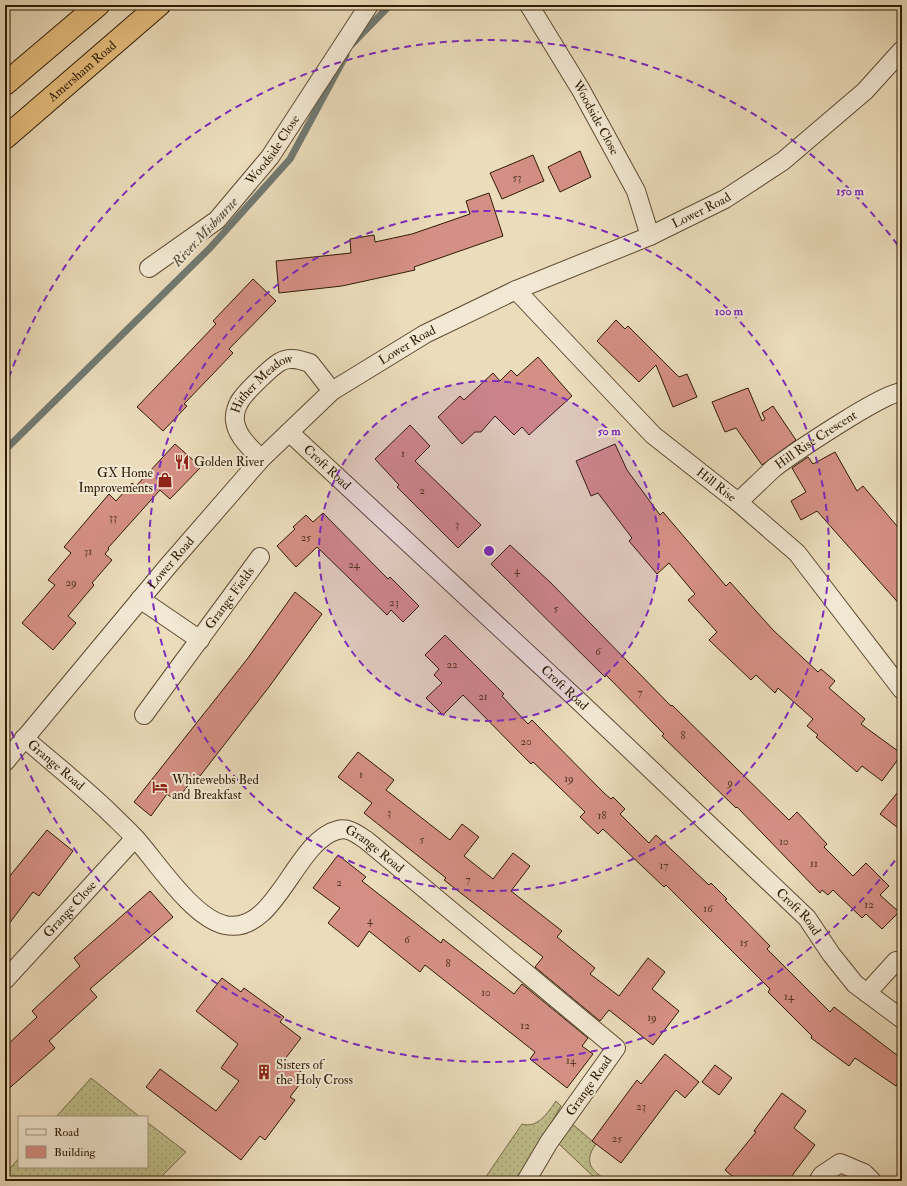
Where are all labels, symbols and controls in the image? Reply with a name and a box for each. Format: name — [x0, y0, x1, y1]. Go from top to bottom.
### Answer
street label: Amersham Road — [44, 37, 120, 106]
street label: Woodside Close — [568, 77, 623, 158]
street label: Woodside Close — [241, 111, 304, 189]
house number: 53 — [512, 171, 522, 184]
text: 150 m — [836, 184, 864, 199]
street label: Lower Road — [669, 189, 735, 232]
water label: River Misbourne — [168, 194, 242, 271]
text: 100 m — [715, 304, 744, 319]
street label: Lower Road — [376, 322, 439, 369]
street label: Hither Meadow — [227, 351, 294, 415]
street label: Hill Rise Crescent — [772, 407, 860, 473]
text: 50 m — [597, 424, 621, 439]
street label: Croft Road — [300, 441, 355, 494]
house number: 1 — [401, 447, 405, 460]
restaurant icon: Golden River — [173, 453, 191, 471]
place label: Golden River — [194, 454, 264, 470]
street label: Hill Rise — [693, 464, 740, 506]
place label: GX Home Improvements — [79, 465, 154, 497]
shop icon: GX Home Improvements — [156, 471, 174, 489]
house number: 2 — [419, 484, 425, 497]
house number: 33 — [109, 511, 117, 524]
house number: 3 — [455, 518, 459, 531]
house number: 25 — [301, 531, 311, 544]
street label: Lower Road — [144, 533, 198, 593]
centre of rings — [482, 544, 496, 558]
house number: 31 — [84, 545, 92, 558]
house number: 24 — [348, 558, 361, 571]
street label: Grange Fields — [202, 563, 258, 632]
house number: 4 — [514, 564, 521, 577]
house number: 29 — [65, 576, 77, 589]
house number: 23 — [389, 596, 399, 609]
house number: 5 — [554, 602, 559, 615]
house number: 6 — [595, 645, 602, 658]
house number: 22 — [446, 658, 458, 671]
street label: Croft Road — [538, 662, 592, 714]
house number: 7 — [637, 686, 643, 699]
house number: 21 — [478, 690, 488, 703]
house number: 8 — [680, 729, 686, 742]
house number: 20 — [520, 735, 532, 748]
street label: Grange Road — [24, 736, 88, 794]
house number: 1 — [359, 768, 363, 781]
place label: Whitewebbs Bed and Breakfast — [171, 772, 259, 803]
house number: 19 — [564, 772, 574, 785]
house number: 9 — [726, 776, 733, 789]
hotel icon: Whitewebbs Bed and Breakfast — [151, 778, 169, 796]
house number: 3 — [387, 806, 391, 819]
house number: 18 — [597, 809, 607, 822]
street label: Grange Road — [343, 822, 408, 877]
house number: 5 — [420, 833, 425, 846]
house number: 10 — [779, 835, 789, 848]
house number: 11 — [810, 857, 818, 870]
house number: 17 — [660, 859, 668, 872]
house number: 7 — [465, 873, 471, 886]
house number: 2 — [336, 876, 342, 889]
street label: Grange Close — [40, 877, 100, 941]
street label: Croft Road — [773, 885, 825, 939]
house number: 12 — [864, 898, 874, 911]
house number: 16 — [703, 902, 714, 915]
house number: 4 — [367, 914, 374, 927]
house number: 6 — [404, 933, 411, 946]
house number: 15 — [740, 936, 749, 949]
house number: 8 — [445, 957, 451, 970]
house number: 10 — [481, 986, 491, 999]
house number: 14 — [784, 990, 795, 1003]
house number: 19 — [647, 1011, 657, 1024]
house number: 12 — [520, 1019, 530, 1032]
street label: Grange Road — [562, 1052, 616, 1119]
house number: 14 — [566, 1054, 577, 1067]
place label: Sisters of the Holy Cross — [276, 1057, 354, 1089]
building icon: Sisters of the Holy Cross — [255, 1063, 273, 1081]
house number: 23 — [636, 1100, 646, 1113]
legend — [18, 1116, 148, 1168]
text: Road — [54, 1125, 79, 1140]
house number: 25 — [612, 1132, 622, 1145]
text: Building — [54, 1145, 97, 1160]

